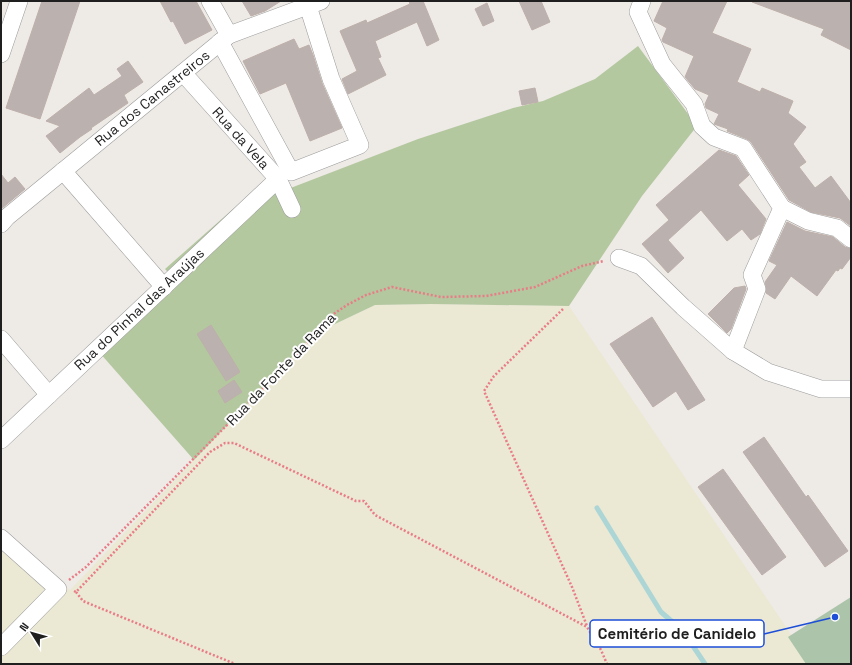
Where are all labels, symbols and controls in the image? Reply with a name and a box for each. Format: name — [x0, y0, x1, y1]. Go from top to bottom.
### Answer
street label: Rua dos Canastreiros — [91, 46, 213, 150]
street label: Rua da Vela — [208, 103, 274, 173]
street label: Rua do Pinhal das Araújas — [70, 244, 208, 374]
street label: Rua da Fonte da Rama — [222, 309, 340, 429]
north arrow — [12, 613, 52, 653]
text: N — [16, 620, 32, 634]
callout: Cemitério de Canidelo — [590, 620, 764, 647]
text: Cemitério de Canidelo — [598, 624, 756, 643]

